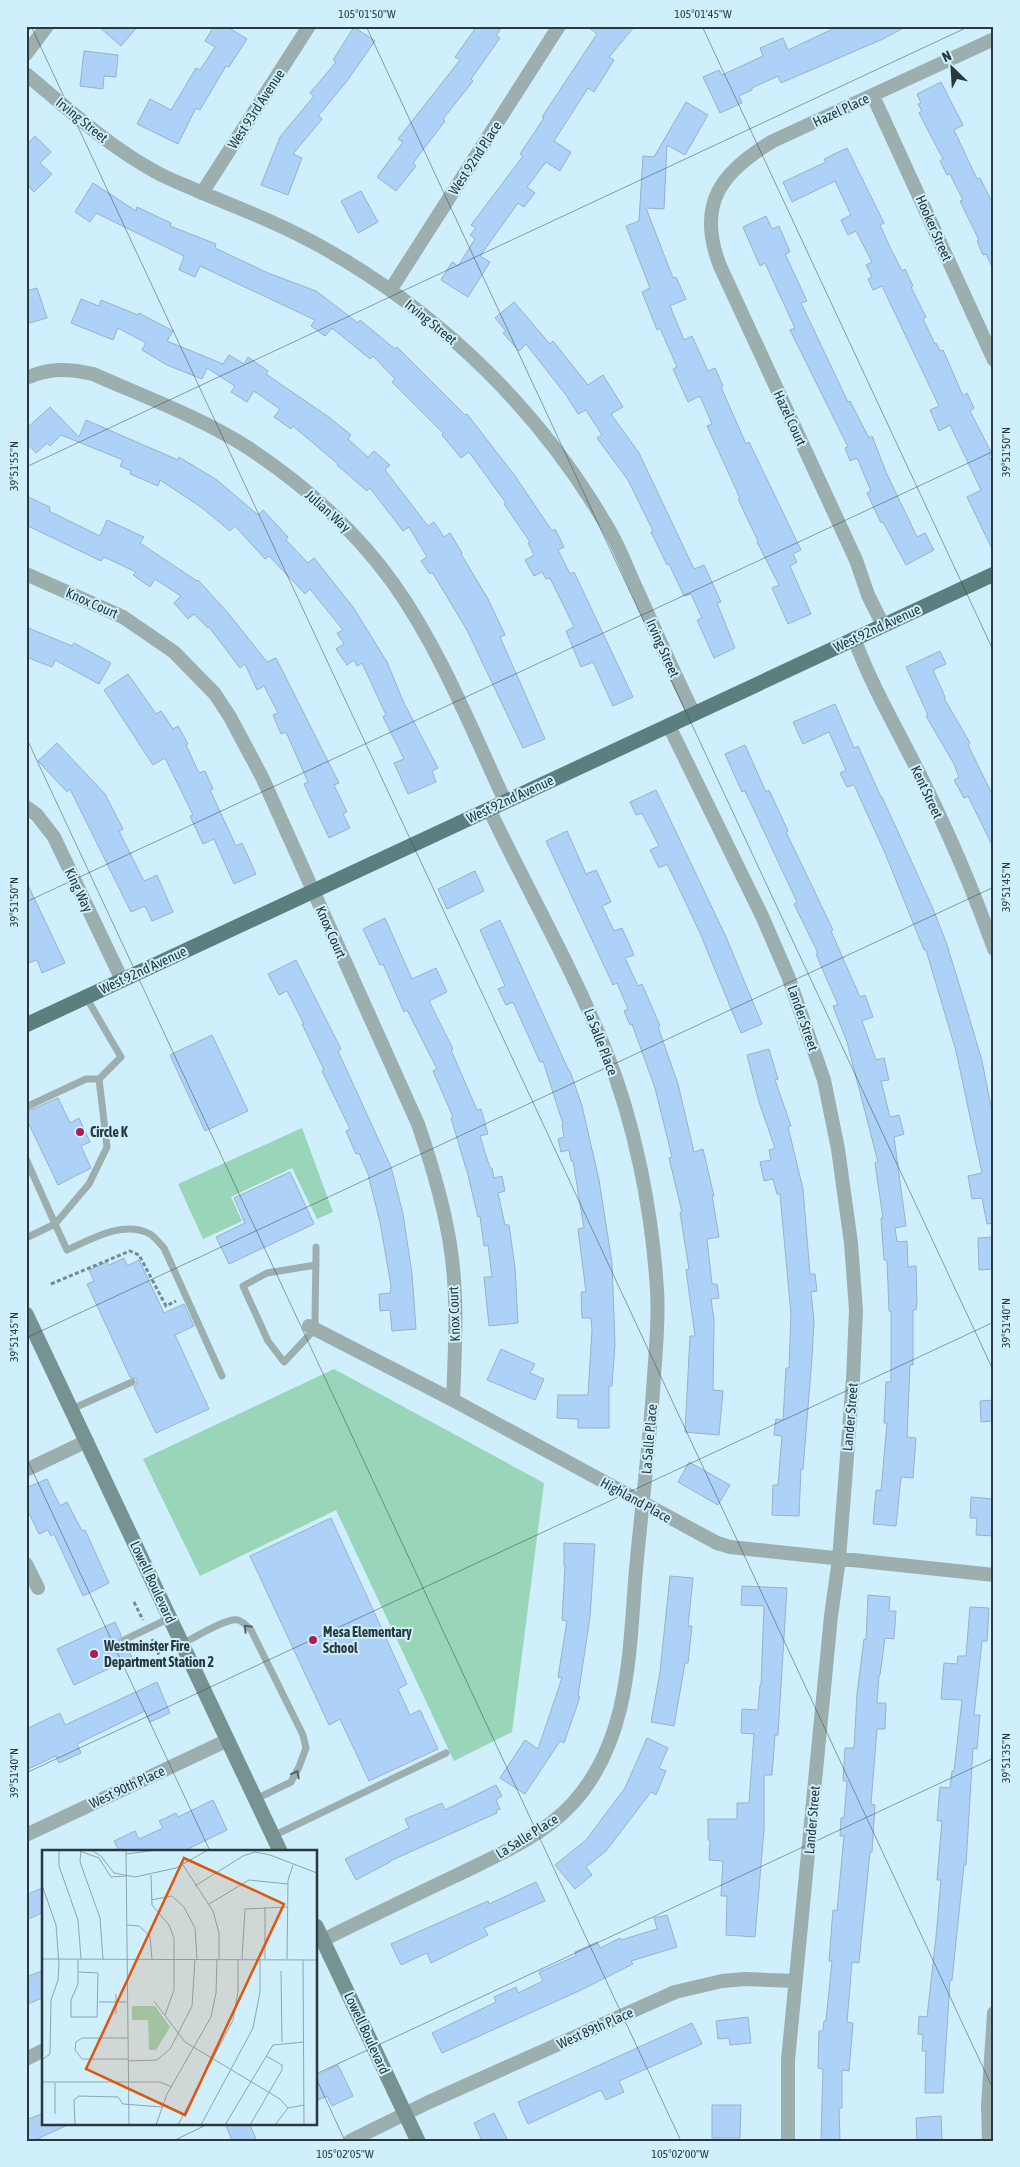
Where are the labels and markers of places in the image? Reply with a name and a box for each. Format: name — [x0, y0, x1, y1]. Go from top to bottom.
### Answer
place label: Circle K — [90, 1124, 128, 1140]
marker: Circle K — [74, 1126, 86, 1138]
place label: Mesa Elementary School — [323, 1624, 412, 1656]
marker: Mesa Elementary School — [307, 1634, 319, 1646]
place label: Westminster Fire Department Station 2 — [103, 1638, 215, 1670]
marker: Westminster Fire Department Station 2 — [88, 1648, 100, 1660]

